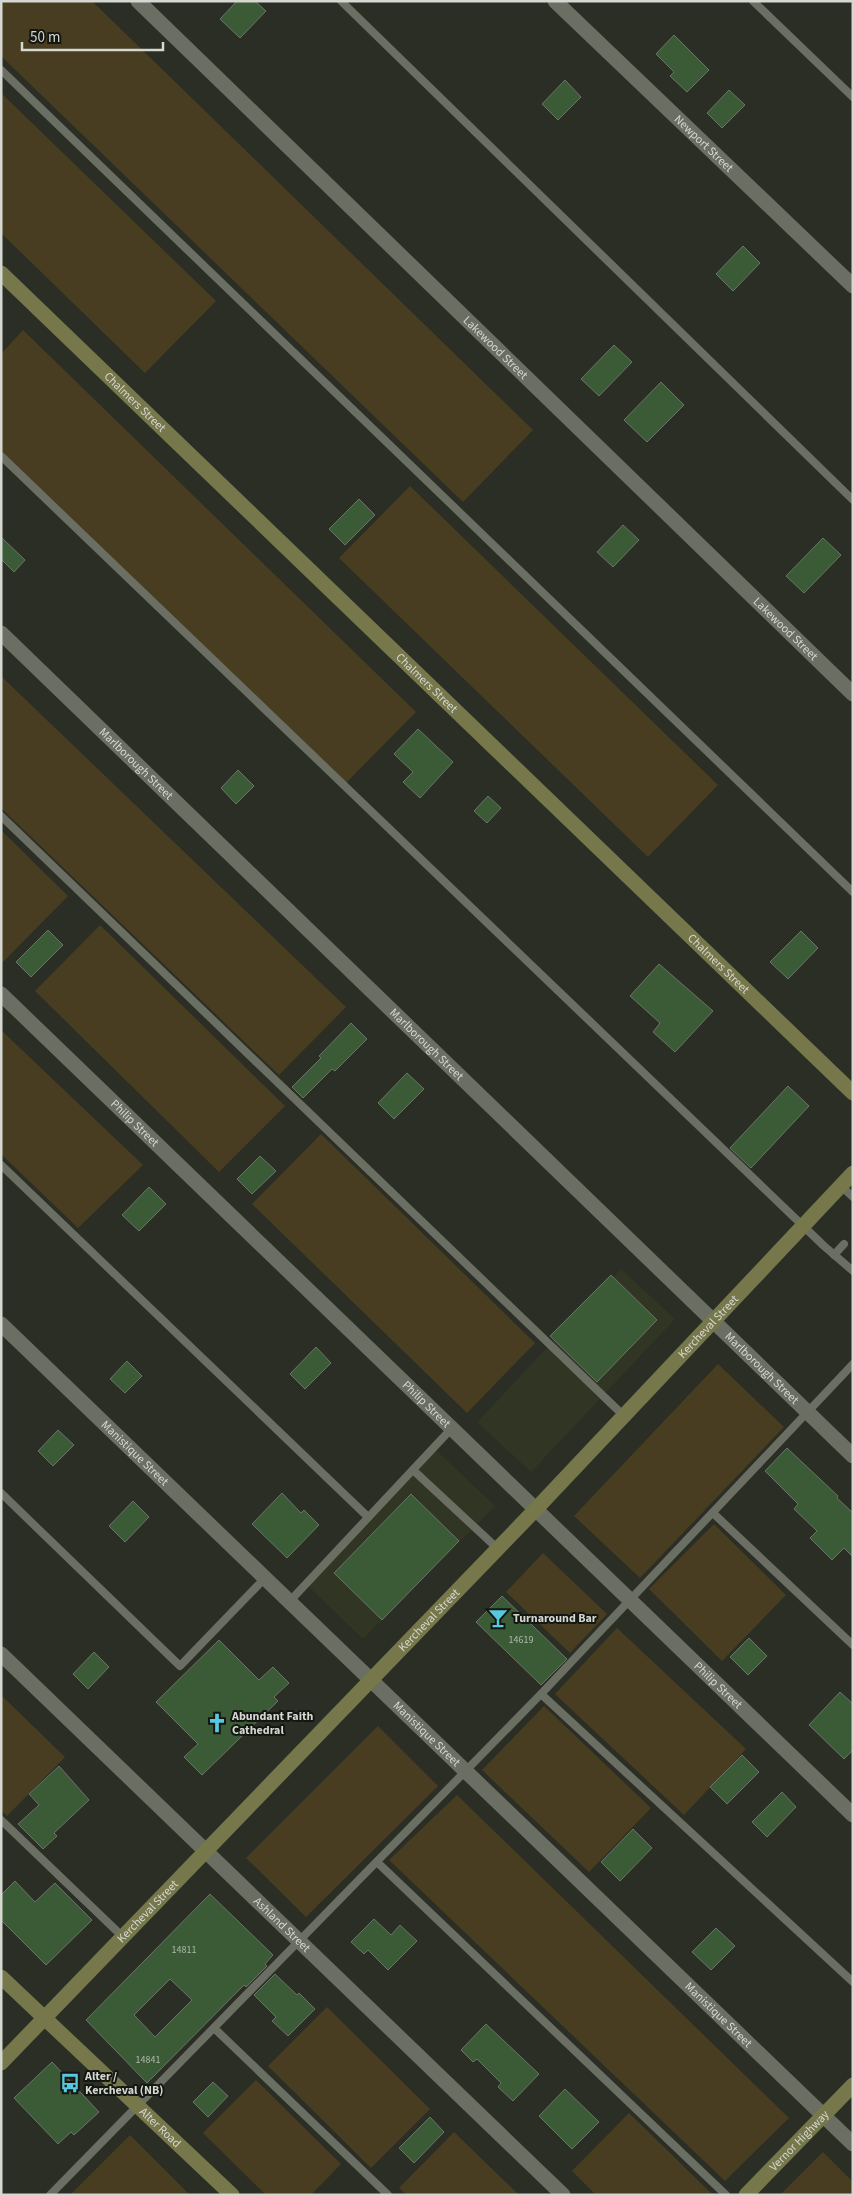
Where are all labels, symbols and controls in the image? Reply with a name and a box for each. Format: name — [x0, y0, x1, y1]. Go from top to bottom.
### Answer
scale bar — [22, 20, 164, 52]
text: 50 m — [30, 27, 60, 48]
street label: Newport Street — [670, 111, 737, 176]
street label: Lakewood Street — [459, 312, 532, 383]
street label: Chalmers Street — [100, 368, 170, 436]
street label: Lakewood Street — [749, 593, 822, 664]
street label: Chalmers Street — [392, 649, 462, 717]
street label: Marlborough Street — [95, 724, 177, 804]
street label: Chalmers Street — [684, 930, 753, 998]
street label: Marlborough Street — [386, 1004, 468, 1084]
street label: Philip Street — [107, 1096, 163, 1151]
street label: Kercheval Street — [674, 1291, 742, 1362]
street label: Marlborough Street — [721, 1328, 803, 1408]
street label: Philip Street — [399, 1377, 455, 1432]
street label: Manistique Street — [97, 1416, 173, 1490]
street label: Kercheval Street — [394, 1585, 463, 1655]
bar icon: Turnaround Bar — [487, 1607, 509, 1629]
place label: Turnaround Bar — [513, 1610, 597, 1627]
house number: 14619 — [509, 1633, 533, 1647]
street label: Philip Street — [690, 1658, 746, 1713]
street label: Manistique Street — [389, 1697, 464, 1770]
place label: Abundant Faith Cathedral — [231, 1708, 314, 1739]
church icon: Abundant Faith Cathedral — [206, 1712, 228, 1734]
street label: Kercheval Street — [113, 1876, 182, 1947]
street label: Ashland Street — [250, 1893, 314, 1956]
house number: 14811 — [172, 1943, 196, 1957]
street label: Manistique Street — [681, 1978, 756, 2051]
house number: 14841 — [136, 2053, 160, 2067]
place label: Alter / Kercheval (NB) — [84, 2068, 163, 2099]
bus stop icon: Alter / Kercheval (NB) — [59, 2072, 81, 2094]
street label: Alter Road — [136, 2103, 185, 2151]
street label: Vernor Highway — [765, 2106, 833, 2175]

